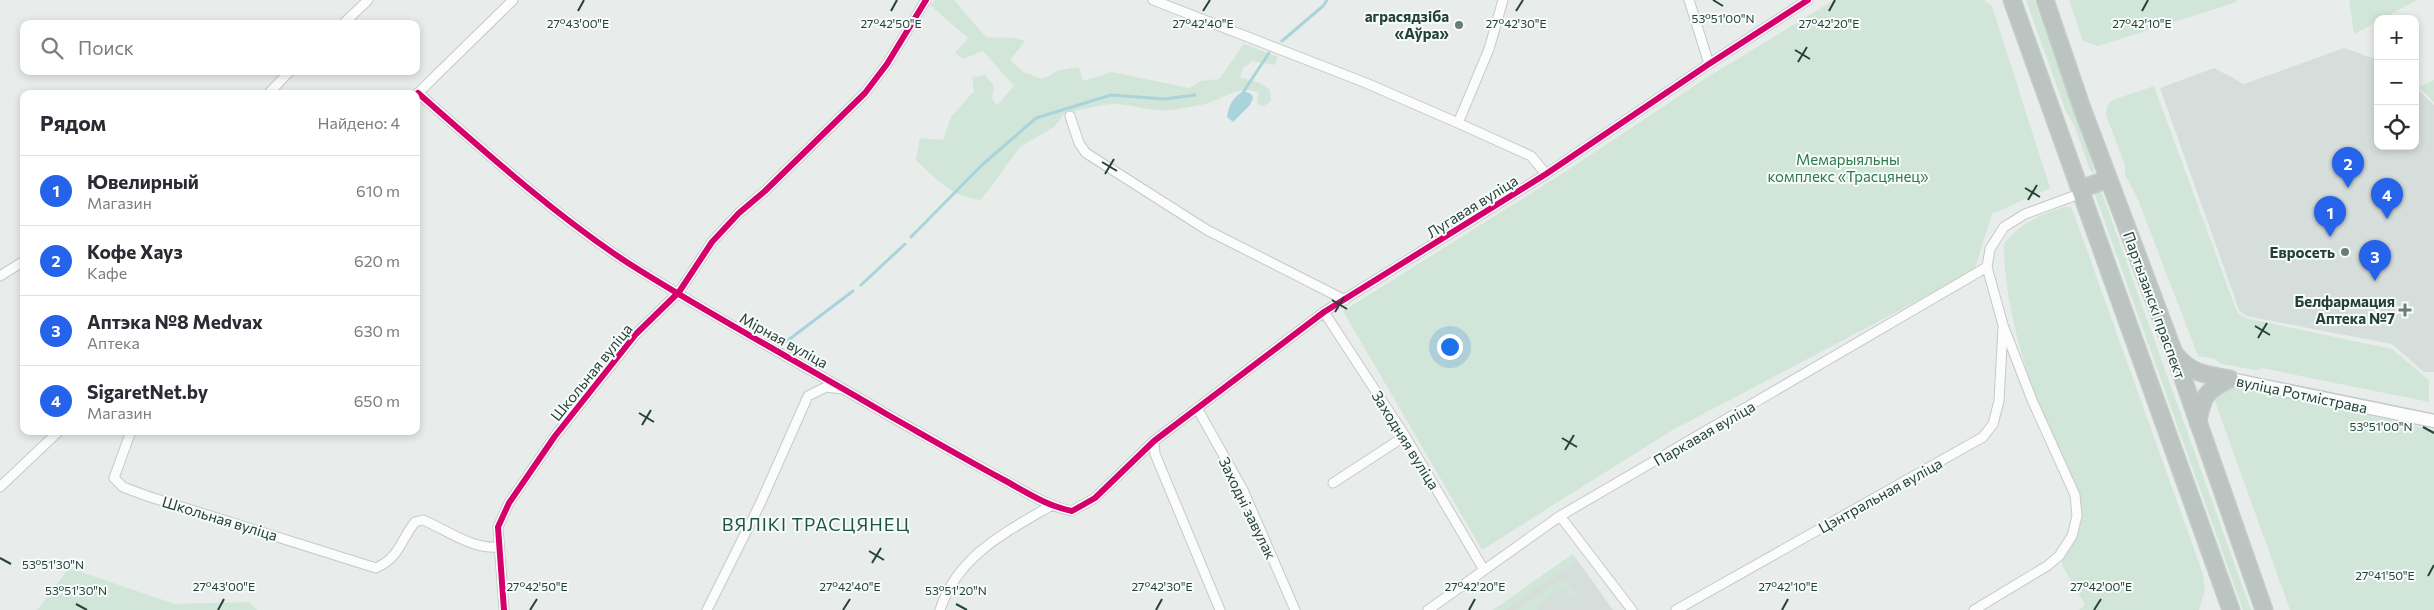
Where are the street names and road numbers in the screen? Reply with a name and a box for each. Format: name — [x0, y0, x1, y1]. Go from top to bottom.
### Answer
street label: Лугавая вуліца — [1423, 171, 1521, 241]
street label: Партызанскі праспект — [2120, 229, 2190, 381]
street label: Мірная вуліца — [737, 308, 831, 372]
street label: Школьная вуліца — [546, 320, 636, 424]
street label: вуліца Ротмістрава — [2235, 371, 2369, 417]
street label: Заходняя вуліца — [1368, 387, 1444, 493]
street label: Паркавая вуліца — [1650, 397, 1758, 469]
street label: Цэнтральная вуліца — [1815, 453, 1945, 537]
street label: Заходні завулак — [1215, 454, 1281, 562]
street label: Школьная вуліца — [160, 492, 280, 544]

